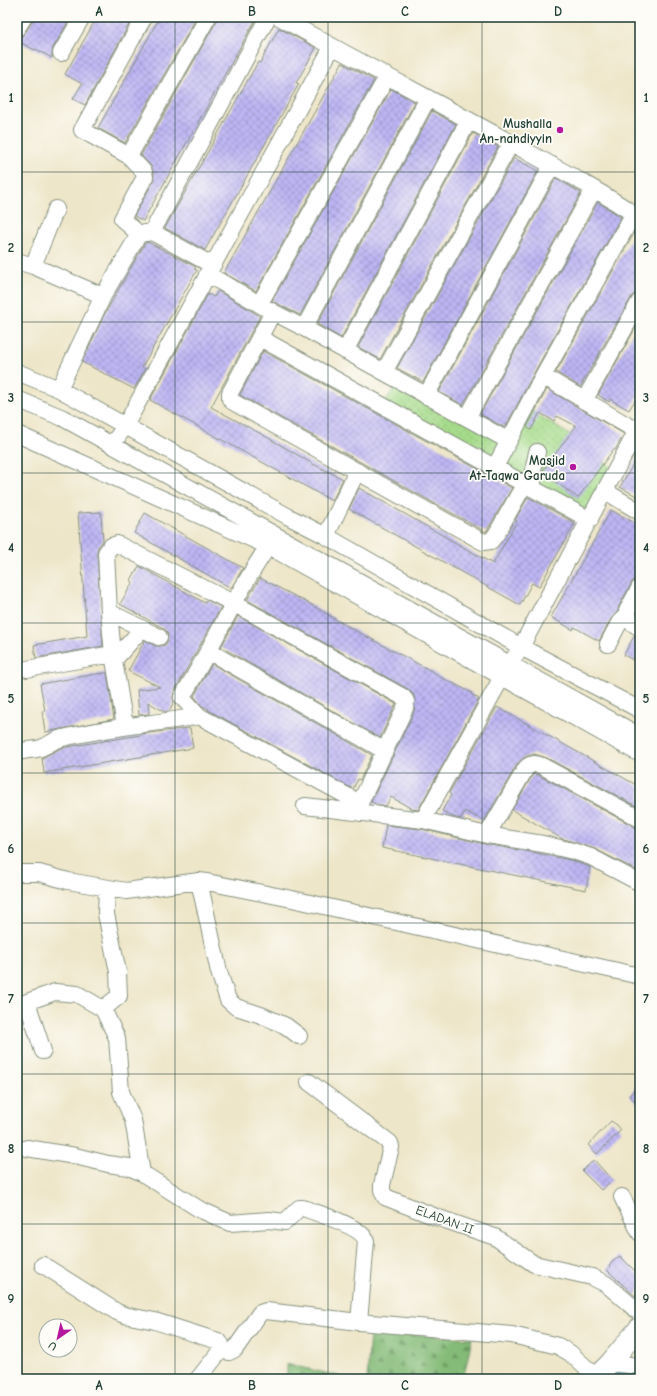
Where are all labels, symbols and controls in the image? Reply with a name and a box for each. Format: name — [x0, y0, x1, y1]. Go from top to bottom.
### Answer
text: A — [95, 4, 103, 19]
text: B — [248, 4, 256, 19]
text: C — [401, 4, 409, 19]
text: D — [554, 4, 562, 19]
text: 1 — [8, 90, 14, 105]
text: 1 — [643, 90, 649, 105]
place label: Mushalla An-nahdiyyin — [480, 116, 552, 146]
marker: Mushalla An-nahdiyyin — [555, 125, 565, 135]
text: 2 — [8, 240, 14, 255]
text: 2 — [643, 240, 649, 255]
text: 3 — [8, 390, 14, 405]
text: 3 — [643, 390, 649, 405]
place label: Masjid At-Taqwa Garuda — [470, 453, 565, 483]
marker: Masjid At-Taqwa Garuda — [568, 462, 578, 472]
text: 4 — [8, 540, 14, 555]
text: 4 — [643, 540, 649, 555]
text: 5 — [8, 691, 15, 706]
text: 5 — [643, 691, 650, 706]
text: 6 — [8, 841, 15, 856]
text: 6 — [643, 841, 650, 856]
text: 7 — [8, 991, 14, 1006]
text: 7 — [643, 991, 649, 1006]
text: 8 — [8, 1141, 14, 1156]
text: 8 — [643, 1141, 649, 1156]
street label: ELADAN II — [414, 1202, 476, 1237]
text: 9 — [8, 1291, 15, 1306]
text: 9 — [643, 1291, 650, 1306]
north arrow — [38, 1318, 78, 1358]
text: U — [46, 1338, 59, 1353]
text: A — [95, 1378, 103, 1393]
text: B — [248, 1378, 256, 1393]
text: C — [401, 1378, 409, 1393]
text: D — [554, 1378, 562, 1393]

